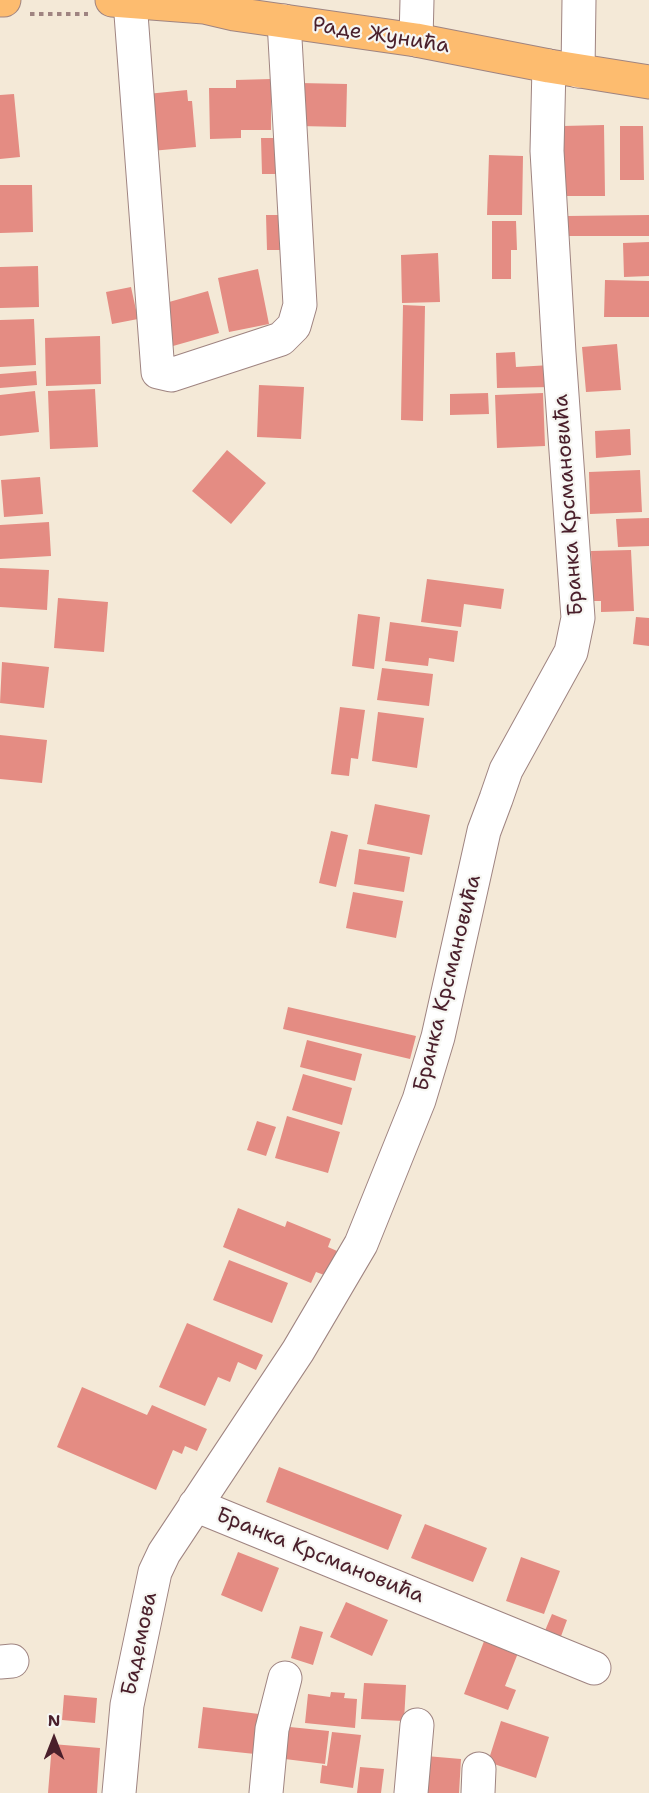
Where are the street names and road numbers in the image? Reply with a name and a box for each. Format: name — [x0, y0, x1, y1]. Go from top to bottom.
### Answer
street label: Раде Жунића — [311, 13, 451, 59]
street label: Бранка Крсмановића — [549, 393, 589, 617]
street label: Бранка Крсмановића — [409, 872, 487, 1094]
street label: Бранка Крсмановића — [212, 1503, 428, 1609]
street label: Бадемова — [117, 1590, 163, 1698]

